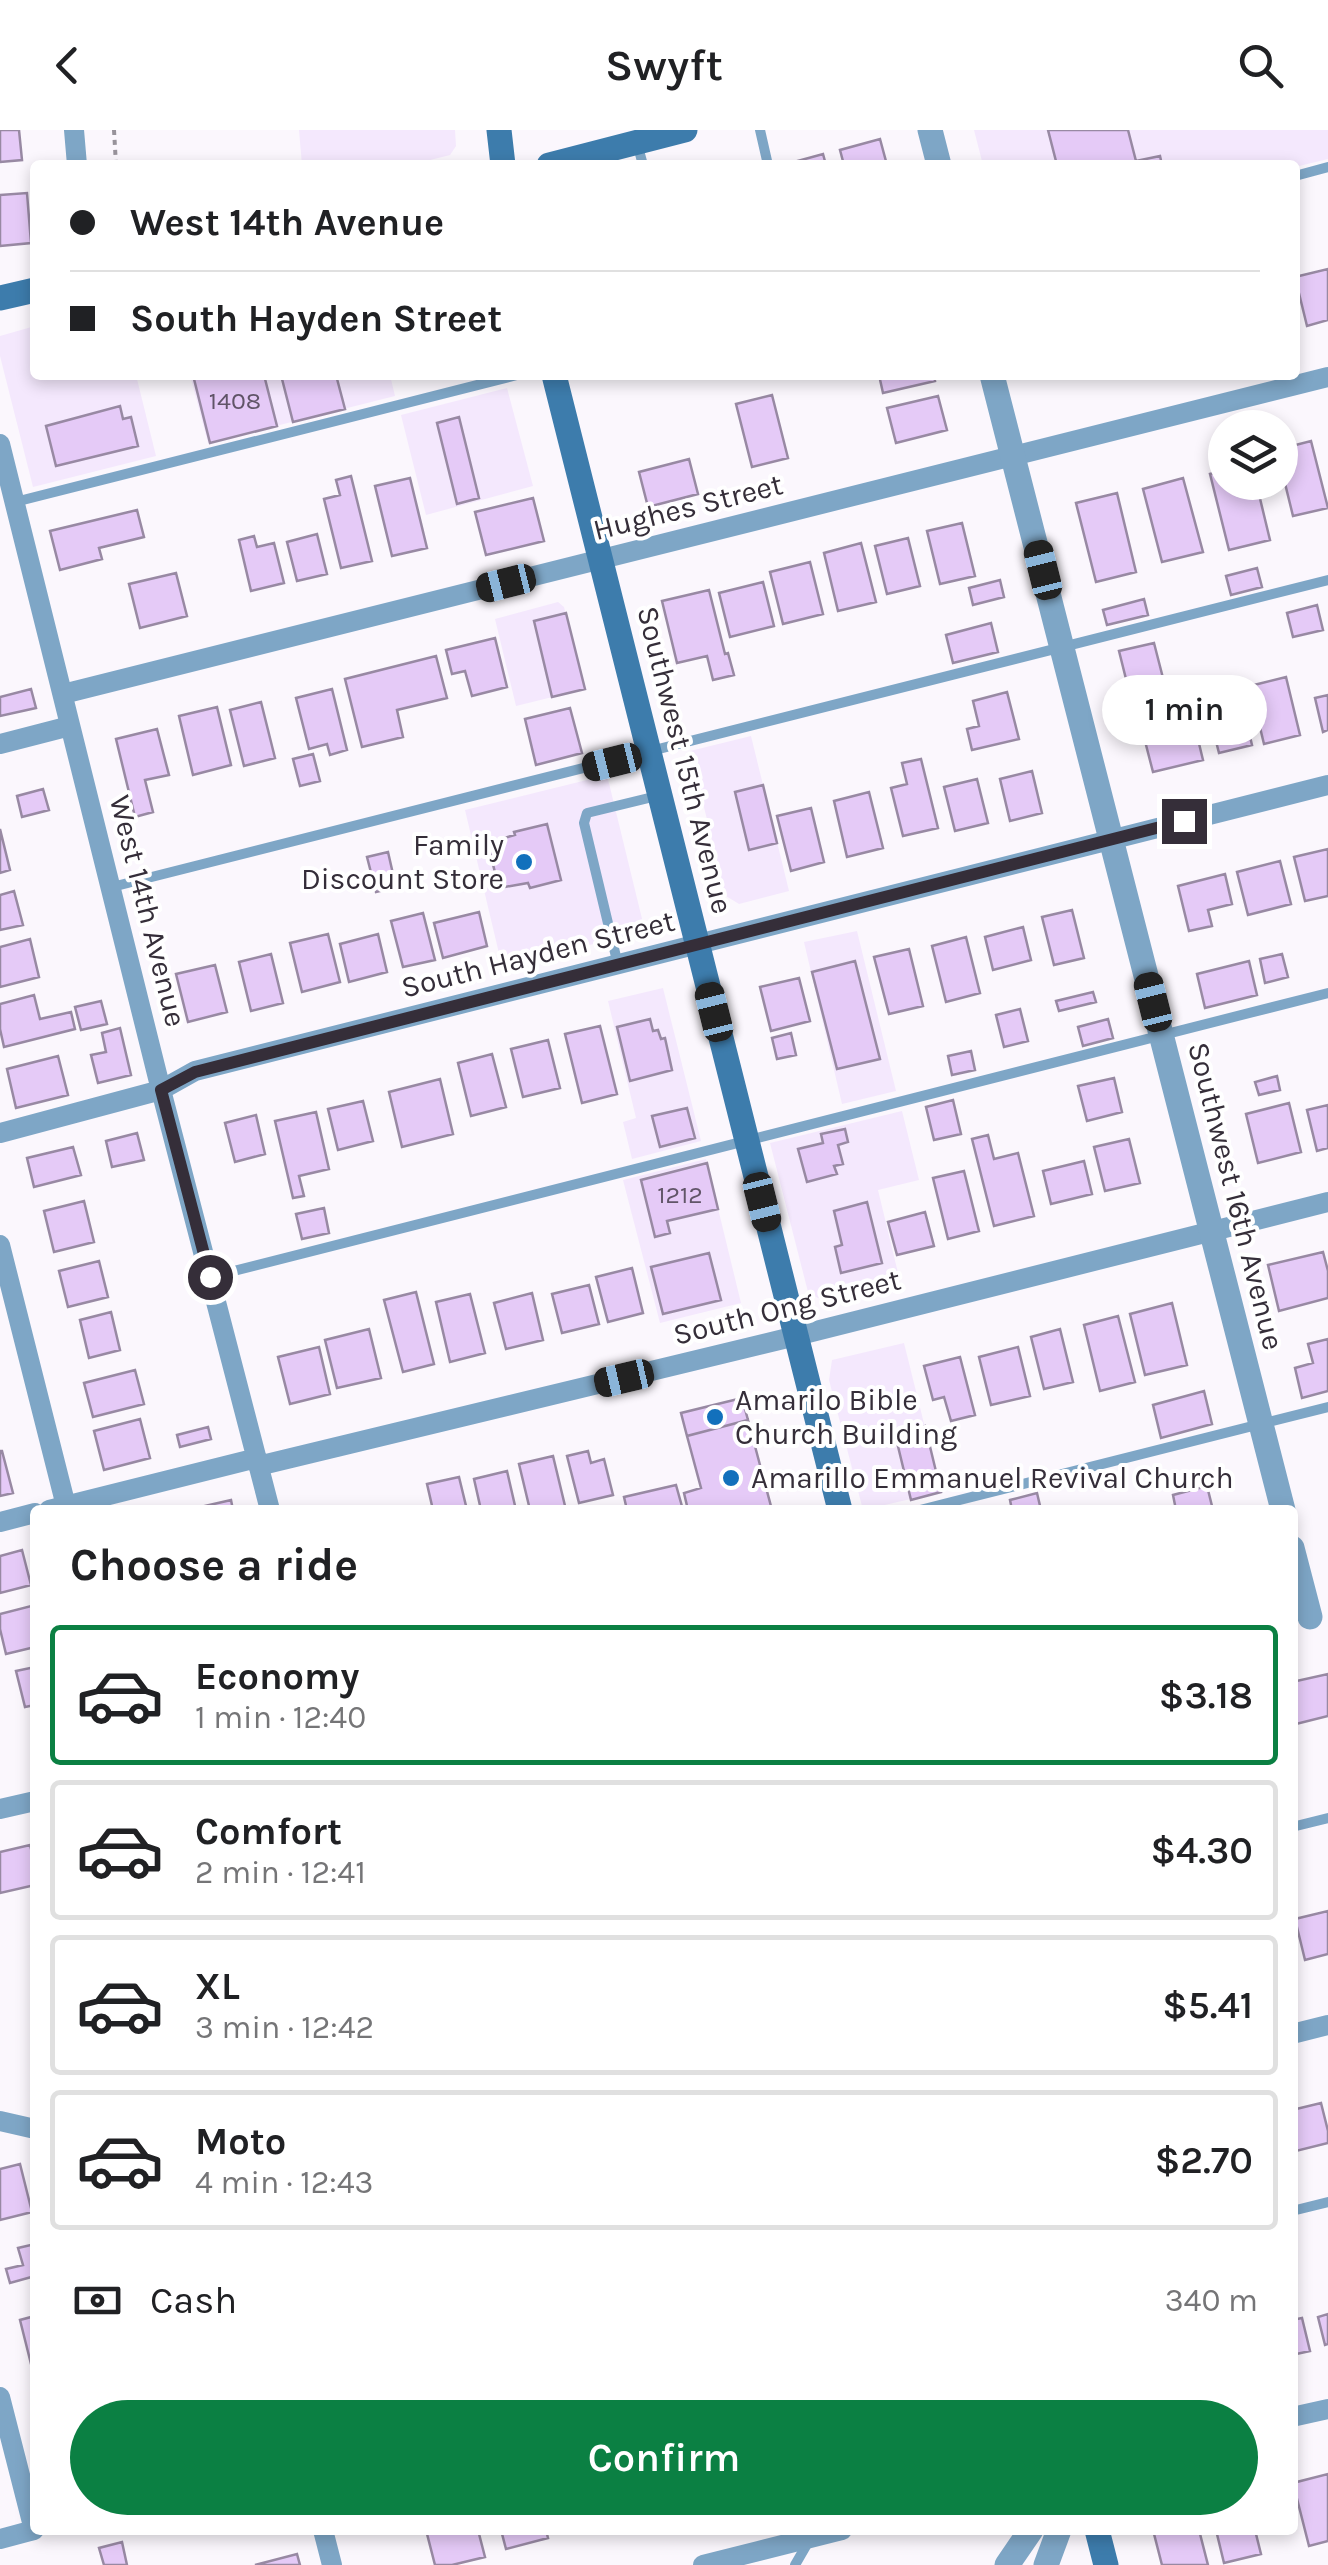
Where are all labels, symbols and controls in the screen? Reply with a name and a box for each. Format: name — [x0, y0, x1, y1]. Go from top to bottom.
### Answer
icon: back — [40, 38, 95, 93]
icon: search — [1233, 38, 1288, 93]
text: Swyft — [605, 39, 723, 91]
text: West 14th Avenue — [130, 200, 444, 245]
text: South Hayden Street — [130, 296, 502, 341]
house number: 1408 — [209, 386, 261, 415]
map controls — [1208, 410, 1298, 500]
button: layers — [1208, 410, 1298, 500]
street label: Hughes Street — [590, 466, 786, 548]
car — [1021, 537, 1065, 603]
car — [473, 561, 539, 605]
street label: Southwest 15th Avenue — [629, 603, 741, 917]
callout: 1 min — [1102, 676, 1266, 746]
text: 1 min — [1145, 691, 1224, 728]
car — [579, 740, 645, 784]
street label: West 14th Avenue — [102, 791, 194, 1031]
route end — [1162, 799, 1207, 844]
place label: Family Discount Store — [301, 827, 504, 897]
marker: Family Discount Store — [513, 851, 535, 873]
street label: South Hayden Street — [398, 903, 678, 1005]
car — [1131, 969, 1175, 1035]
car — [692, 979, 736, 1045]
street label: Southwest 16th Avenue — [1180, 1038, 1292, 1354]
car — [740, 1169, 784, 1235]
house number: 1212 — [657, 1180, 703, 1209]
route start — [188, 1255, 233, 1300]
street label: South Ong Street — [670, 1261, 904, 1353]
car — [591, 1357, 657, 1399]
place label: Amarilo Bible Church Building — [735, 1382, 957, 1452]
marker: Amarilo Bible Church Building — [704, 1406, 726, 1428]
place label: Amarillo Emmanuel Revival Church — [751, 1460, 1234, 1496]
marker: Amarillo Emmanuel Revival Church — [720, 1467, 742, 1489]
text: Choose a ride — [70, 1539, 358, 1591]
icon: car — [75, 1650, 165, 1740]
text: Economy — [195, 1654, 359, 1699]
text: $3.18 — [1159, 1673, 1253, 1718]
text: 1 min · 12:40 — [195, 1699, 366, 1736]
icon: car — [75, 1805, 165, 1895]
text: Comfort — [195, 1809, 342, 1854]
text: $4.30 — [1150, 1828, 1253, 1873]
text: 2 min · 12:41 — [195, 1854, 366, 1891]
icon: car — [75, 1960, 165, 2050]
text: XL — [195, 1964, 240, 2009]
text: $5.41 — [1162, 1983, 1253, 2028]
text: 3 min · 12:42 — [195, 2009, 374, 2046]
icon: car — [75, 2115, 165, 2205]
text: Moto — [195, 2119, 286, 2164]
text: $2.70 — [1155, 2138, 1253, 2183]
text: 4 min · 12:43 — [195, 2164, 373, 2201]
icon: cash — [70, 2273, 125, 2328]
text: Cash — [150, 2278, 237, 2323]
text: 340 m — [1165, 2282, 1258, 2319]
button: Confirm — [70, 2400, 1258, 2515]

